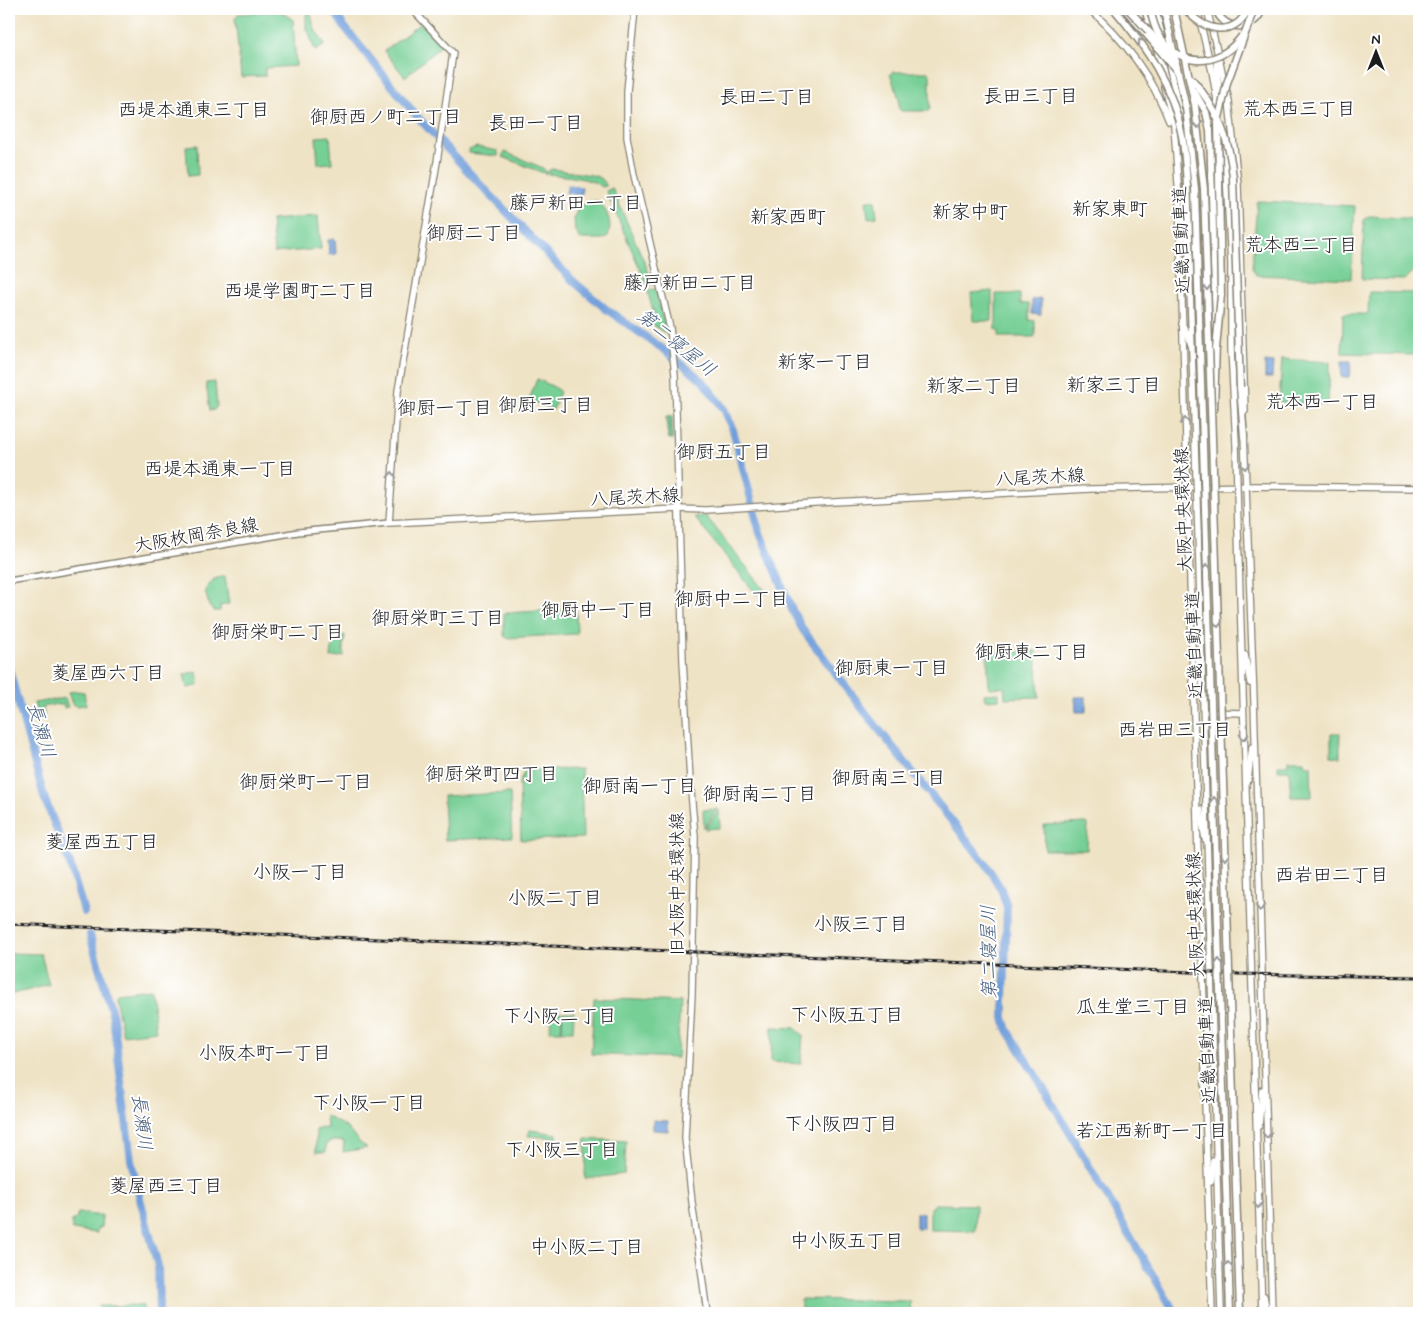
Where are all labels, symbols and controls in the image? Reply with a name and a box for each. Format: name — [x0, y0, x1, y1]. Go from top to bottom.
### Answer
north arrow — [1350, 28, 1400, 78]
text: N — [1371, 31, 1381, 49]
one-way arrow — [1138, 38, 1147, 48]
district label: 長田三丁目 — [983, 84, 1079, 109]
district label: 長田二丁目 — [719, 85, 815, 110]
district label: 荒本西三丁目 — [1242, 97, 1356, 122]
district label: 西堤本通東三丁目 — [118, 98, 270, 123]
district label: 御厨西ノ町二丁目 — [310, 105, 462, 130]
district label: 長田一丁目 — [488, 111, 584, 136]
one-way arrow — [1192, 121, 1203, 129]
street label: 近畿自動車道 — [1168, 186, 1196, 294]
district label: 藤戸新田一丁目 — [509, 191, 643, 216]
district label: 新家東町 — [1072, 197, 1148, 222]
district label: 新家中町 — [932, 200, 1008, 225]
district label: 新家西町 — [750, 205, 826, 230]
district label: 御厨二丁目 — [426, 221, 522, 246]
district label: 荒本西二丁目 — [1244, 233, 1358, 258]
district label: 藤戸新田二丁目 — [623, 271, 757, 296]
district label: 西堤学園町二丁目 — [224, 279, 376, 304]
one-way arrow — [1202, 283, 1213, 291]
water label: 第二寝屋川 — [631, 304, 721, 383]
district label: 新家一丁目 — [777, 350, 873, 375]
district label: 新家三丁目 — [1066, 373, 1162, 398]
district label: 新家二丁目 — [926, 374, 1022, 399]
district label: 荒本西一丁目 — [1265, 390, 1379, 415]
district label: 御厨三丁目 — [498, 393, 594, 418]
district label: 御厨一丁目 — [397, 396, 493, 421]
one-way arrow — [1180, 417, 1190, 424]
district label: 御厨五丁目 — [676, 440, 772, 465]
street label: 大阪中央環状線 — [1170, 447, 1198, 573]
district label: 西堤本通東一丁目 — [144, 457, 296, 482]
one-way arrow — [1240, 462, 1251, 470]
street label: 八尾茨木線 — [994, 464, 1086, 492]
one-way arrow — [387, 470, 398, 478]
street label: 八尾茨木線 — [589, 484, 681, 512]
street label: 大阪枚岡奈良線 — [132, 513, 260, 559]
one-way arrow — [1202, 563, 1212, 571]
district label: 御厨中二丁目 — [675, 587, 789, 612]
street label: 近畿自動車道 — [1181, 591, 1209, 699]
district label: 御厨中一丁目 — [541, 598, 655, 623]
district label: 御厨栄町三丁目 — [371, 606, 505, 631]
district label: 御厨栄町二丁目 — [211, 620, 345, 645]
one-way arrow — [1212, 621, 1223, 629]
district label: 御厨東二丁目 — [975, 640, 1089, 665]
district label: 御厨東一丁目 — [835, 656, 949, 681]
district label: 菱屋西六丁目 — [51, 661, 165, 686]
water label: 長瀬川 — [21, 700, 60, 761]
district label: 西岩田三丁目 — [1118, 718, 1232, 743]
one-way arrow — [1239, 734, 1249, 742]
district label: 御厨栄町四丁目 — [425, 762, 559, 787]
district label: 御厨南三丁目 — [832, 766, 946, 791]
district label: 御厨栄町一丁目 — [239, 770, 373, 795]
district label: 御厨南一丁目 — [583, 774, 697, 799]
district label: 御厨南二丁目 — [703, 782, 817, 807]
one-way arrow — [1209, 795, 1219, 803]
street label: 旧大阪中央環状線 — [666, 812, 690, 956]
district label: 菱屋西五丁目 — [45, 830, 159, 855]
street label: 大阪中央環状線 — [1182, 852, 1210, 978]
one-way arrow — [1220, 854, 1230, 861]
district label: 小阪一丁目 — [252, 860, 348, 885]
district label: 西岩田二丁目 — [1275, 863, 1389, 888]
district label: 小阪二丁目 — [507, 886, 603, 911]
water label: 第二寝屋川 — [976, 904, 1003, 1000]
one-way arrow — [1255, 904, 1265, 912]
district label: 小阪三丁目 — [813, 912, 909, 937]
one-way arrow — [1214, 958, 1224, 966]
district label: 瓜生堂三丁目 — [1076, 995, 1190, 1020]
street label: 近畿自動車道 — [1194, 996, 1222, 1104]
district label: 下小阪五丁目 — [790, 1003, 904, 1028]
district label: 下小阪二丁目 — [503, 1004, 617, 1029]
district label: 小阪本町一丁目 — [198, 1041, 332, 1066]
district label: 下小阪一丁目 — [312, 1091, 426, 1116]
water label: 長瀬川 — [126, 1092, 157, 1152]
district label: 下小阪四丁目 — [784, 1112, 898, 1137]
district label: 若江西新町一丁目 — [1076, 1119, 1228, 1144]
one-way arrow — [1262, 1132, 1272, 1140]
district label: 下小阪三丁目 — [505, 1138, 619, 1163]
district label: 菱屋西三丁目 — [109, 1174, 223, 1199]
one-way arrow — [1253, 1201, 1264, 1209]
district label: 中小阪五丁目 — [790, 1229, 904, 1254]
district label: 中小阪二丁目 — [530, 1235, 644, 1260]
one-way arrow — [1223, 1260, 1233, 1268]

